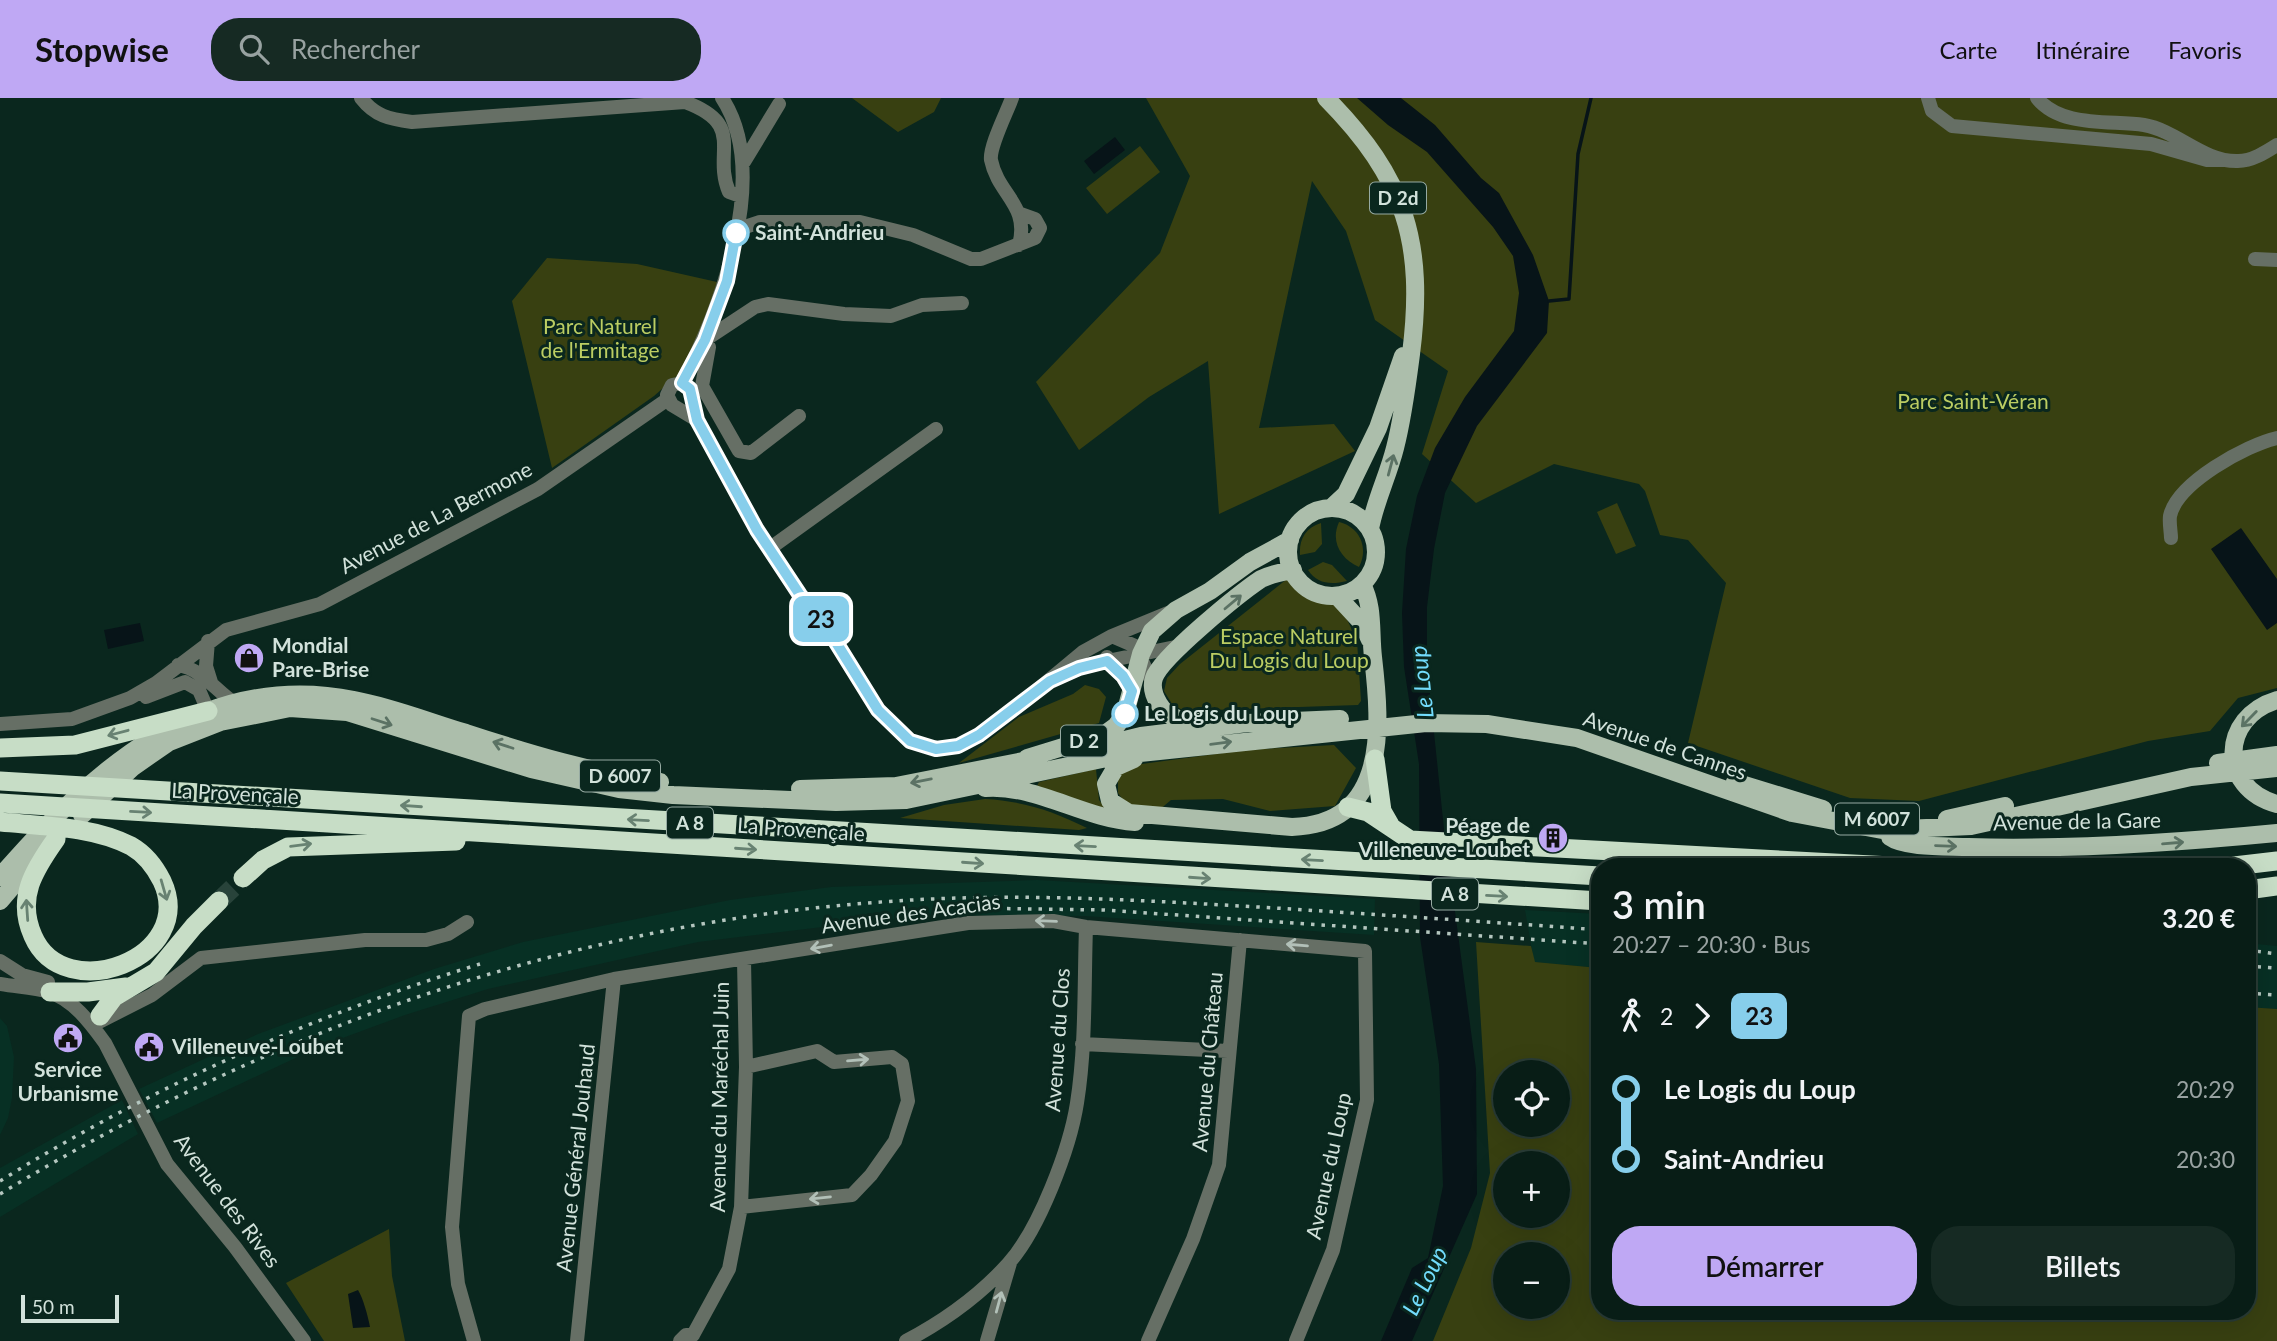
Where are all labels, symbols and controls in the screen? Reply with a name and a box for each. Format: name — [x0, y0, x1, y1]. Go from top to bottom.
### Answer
search box — [211, 18, 701, 81]
text: Stopwise — [35, 29, 169, 69]
icon: search — [235, 30, 273, 68]
text: Rechercher — [291, 33, 420, 65]
text: Carte — [1940, 35, 1998, 64]
text: Itinéraire — [2036, 35, 2130, 64]
text: Favoris — [2168, 35, 2242, 64]
road number: D 2d — [1370, 183, 1426, 214]
place label: Saint-Andrieu — [755, 219, 884, 244]
marker: Saint-Andrieu — [723, 220, 749, 246]
park label: Parc Naturel de l'Ermitage — [540, 313, 660, 362]
park label: Parc Saint-Véran — [1897, 388, 2049, 413]
one-way arrow — [1385, 454, 1398, 477]
street label: Avenue de La Bermone — [335, 455, 536, 578]
one-way arrow — [1224, 594, 1242, 610]
line badge: 23 — [790, 596, 852, 642]
text: 23 — [807, 604, 835, 633]
park label: Espace Naturel Du Logis du Loup — [1209, 623, 1369, 672]
place label: Mondial Pare-Brise — [272, 632, 369, 681]
shop icon: Mondial Pare-Brise — [232, 641, 266, 675]
water label: Le Loup — [1403, 644, 1439, 720]
place label: Le Logis du Loup — [1144, 700, 1299, 725]
marker: Le Logis du Loup — [1112, 701, 1138, 727]
street label: Avenue de Cannes — [1580, 705, 1750, 784]
one-way arrow — [2240, 710, 2257, 727]
one-way arrow — [371, 716, 393, 729]
road number: D 2 — [1061, 726, 1107, 756]
one-way arrow — [107, 728, 129, 741]
one-way arrow — [1209, 736, 1232, 749]
one-way arrow — [492, 738, 514, 751]
road number: D 6007 — [580, 761, 660, 792]
one-way arrow — [910, 775, 933, 788]
street label: La Provençale — [171, 777, 299, 808]
one-way arrow — [400, 799, 423, 812]
road number: M 6007 — [1835, 804, 1919, 834]
one-way arrow — [130, 806, 152, 819]
street label: Avenue de la Gare — [1993, 807, 2161, 834]
road number: A 8 — [667, 808, 713, 838]
street label: La Provençale — [737, 812, 866, 845]
place label: Péage de Villeneuve-Loubet — [1358, 812, 1530, 861]
one-way arrow — [627, 813, 650, 826]
building icon: Péage de Villeneuve-Loubet — [1536, 821, 1570, 855]
one-way arrow — [2161, 836, 2184, 849]
one-way arrow — [289, 838, 311, 851]
one-way arrow — [1074, 840, 1097, 853]
one-way arrow — [1934, 840, 1957, 853]
one-way arrow — [734, 843, 756, 856]
one-way arrow — [1302, 853, 1324, 866]
one-way arrow — [961, 857, 984, 870]
one-way arrow — [1188, 872, 1210, 885]
one-way arrow — [158, 878, 171, 901]
road number: A 8 — [1432, 878, 1478, 909]
text: 3 min — [1612, 881, 1706, 927]
street label: Avenue des Acacias — [820, 888, 1002, 937]
one-way arrow — [1485, 890, 1508, 903]
one-way arrow — [20, 898, 33, 921]
text: 3.20 € — [2162, 902, 2235, 934]
one-way arrow — [1035, 915, 1058, 928]
text: 20:27 – 20:30 · Bus — [1612, 930, 1811, 958]
one-way arrow — [1286, 939, 1309, 952]
one-way arrow — [810, 941, 833, 954]
street label: Avenue du Clos — [1039, 967, 1074, 1112]
street label: Avenue du Château — [1186, 971, 1227, 1153]
street label: Avenue du Maréchal Juin — [704, 981, 733, 1212]
icon: walk — [1612, 997, 1650, 1035]
icon: forward — [1683, 997, 1721, 1035]
text: 23 — [1745, 1001, 1773, 1030]
text: 2 — [1660, 1002, 1673, 1030]
public building icon: Service Urbanisme — [51, 1021, 85, 1055]
public building icon: Villeneuve-Loubet — [132, 1030, 166, 1064]
place label: Villeneuve-Loubet — [171, 1033, 344, 1058]
street label: Avenue Général Jouhaud — [550, 1042, 599, 1273]
one-way arrow — [846, 1053, 868, 1066]
place label: Service Urbanisme — [18, 1056, 118, 1105]
map controls — [1493, 1060, 1570, 1319]
button: locate — [1493, 1060, 1570, 1137]
text: Le Logis du Loup — [1664, 1073, 1856, 1105]
text: 20:29 — [2176, 1075, 2235, 1103]
street label: Avenue du Loup — [1300, 1090, 1355, 1241]
street label: Avenue des Rives — [170, 1128, 287, 1272]
text: Saint-Andrieu — [1664, 1143, 1824, 1175]
text: 20:30 — [2176, 1145, 2235, 1173]
button: + — [1493, 1151, 1570, 1228]
one-way arrow — [810, 1192, 832, 1205]
button: Démarrer — [1612, 1226, 1917, 1306]
button: Billets — [1931, 1226, 2235, 1306]
water label: Le Loup — [1396, 1242, 1453, 1319]
button: − — [1493, 1242, 1570, 1319]
one-way arrow — [993, 1291, 1006, 1314]
scale bar — [21, 1292, 119, 1324]
text: 50 m — [32, 1295, 75, 1318]

